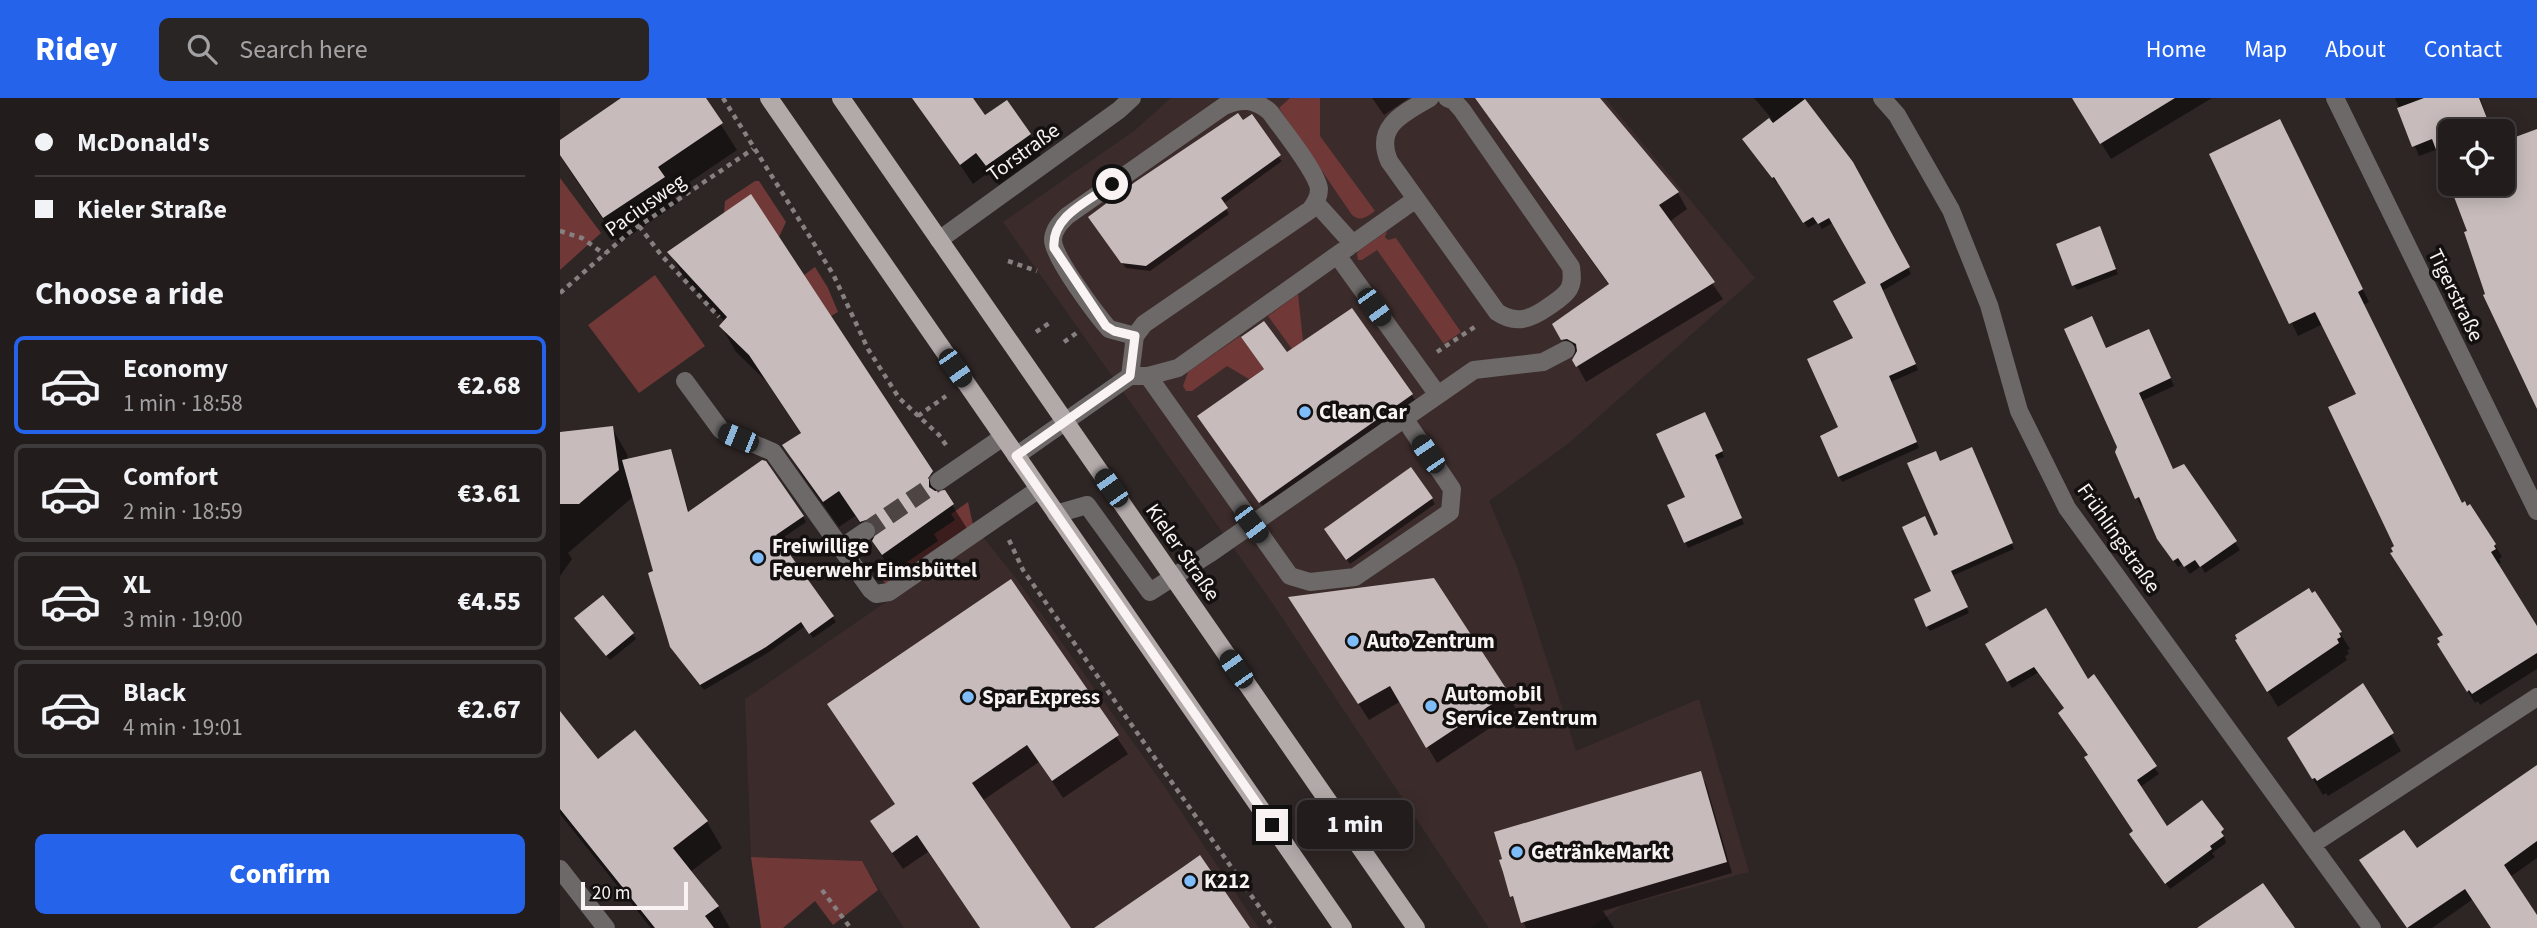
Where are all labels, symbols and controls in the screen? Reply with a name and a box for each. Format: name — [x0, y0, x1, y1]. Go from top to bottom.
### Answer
search box — [159, 18, 649, 81]
text: Ridey — [35, 26, 117, 73]
icon: search — [183, 30, 221, 68]
text: Search here — [239, 31, 368, 68]
text: Home — [2146, 32, 2206, 67]
text: Map — [2244, 32, 2287, 67]
text: About — [2325, 32, 2386, 67]
text: Contact — [2424, 32, 2502, 67]
street label: Torstraße — [980, 115, 1066, 189]
map controls — [2438, 119, 2515, 196]
button: locate — [2438, 119, 2515, 196]
text: McDonald's — [77, 124, 210, 161]
street label: Paciusweg — [599, 166, 692, 244]
route start — [1096, 168, 1128, 200]
text: Kieler Straße — [77, 191, 227, 228]
street label: Tigerstraße — [2421, 244, 2491, 346]
text: Choose a ride — [35, 271, 224, 317]
car — [1354, 284, 1395, 330]
car — [935, 345, 976, 391]
text: Economy — [123, 350, 228, 387]
icon: car — [39, 354, 102, 417]
text: €2.68 — [457, 367, 521, 404]
text: 1 min · 18:58 — [123, 387, 243, 420]
place label: Clean Car — [1319, 397, 1407, 427]
marker: Clean Car — [1297, 404, 1313, 420]
car — [715, 420, 762, 456]
car — [1408, 431, 1449, 477]
text: Comfort — [123, 458, 218, 495]
icon: car — [39, 462, 102, 525]
car — [1091, 465, 1132, 511]
text: €3.61 — [457, 475, 521, 512]
street label: Frühlingstraße — [2070, 477, 2168, 599]
text: 2 min · 18:59 — [123, 495, 243, 528]
street label: Kieler Straße — [1138, 497, 1228, 607]
car — [1230, 501, 1273, 547]
place label: Freiwillige Feuerwehr Eimsbüttel — [772, 531, 977, 585]
marker: Freiwillige Feuerwehr Eimsbüttel — [750, 550, 766, 566]
text: XL — [123, 566, 151, 603]
icon: car — [39, 570, 102, 633]
text: €4.55 — [457, 583, 521, 620]
text: 3 min · 19:00 — [123, 603, 243, 636]
place label: Auto Zentrum — [1366, 626, 1495, 656]
marker: Auto Zentrum — [1345, 633, 1361, 649]
car — [1216, 646, 1257, 692]
text: Black — [123, 674, 186, 711]
icon: car — [39, 678, 102, 741]
place label: Automobil Service Zentrum — [1444, 679, 1597, 733]
place label: Spar Express — [982, 682, 1100, 712]
marker: Spar Express — [960, 689, 976, 705]
text: €2.67 — [457, 691, 521, 728]
marker: Automobil Service Zentrum — [1423, 698, 1439, 714]
text: 4 min · 19:01 — [123, 711, 243, 744]
callout: 1 min — [1296, 800, 1412, 850]
text: 1 min — [1327, 808, 1383, 841]
route end — [1256, 809, 1288, 841]
button: Confirm — [35, 834, 525, 914]
place label: GetränkeMarkt — [1531, 837, 1670, 867]
marker: GetränkeMarkt — [1509, 844, 1525, 860]
place label: K212 — [1204, 866, 1250, 896]
marker: K212 — [1182, 873, 1198, 889]
scale bar — [581, 879, 688, 911]
text: 20 m — [592, 880, 630, 907]

